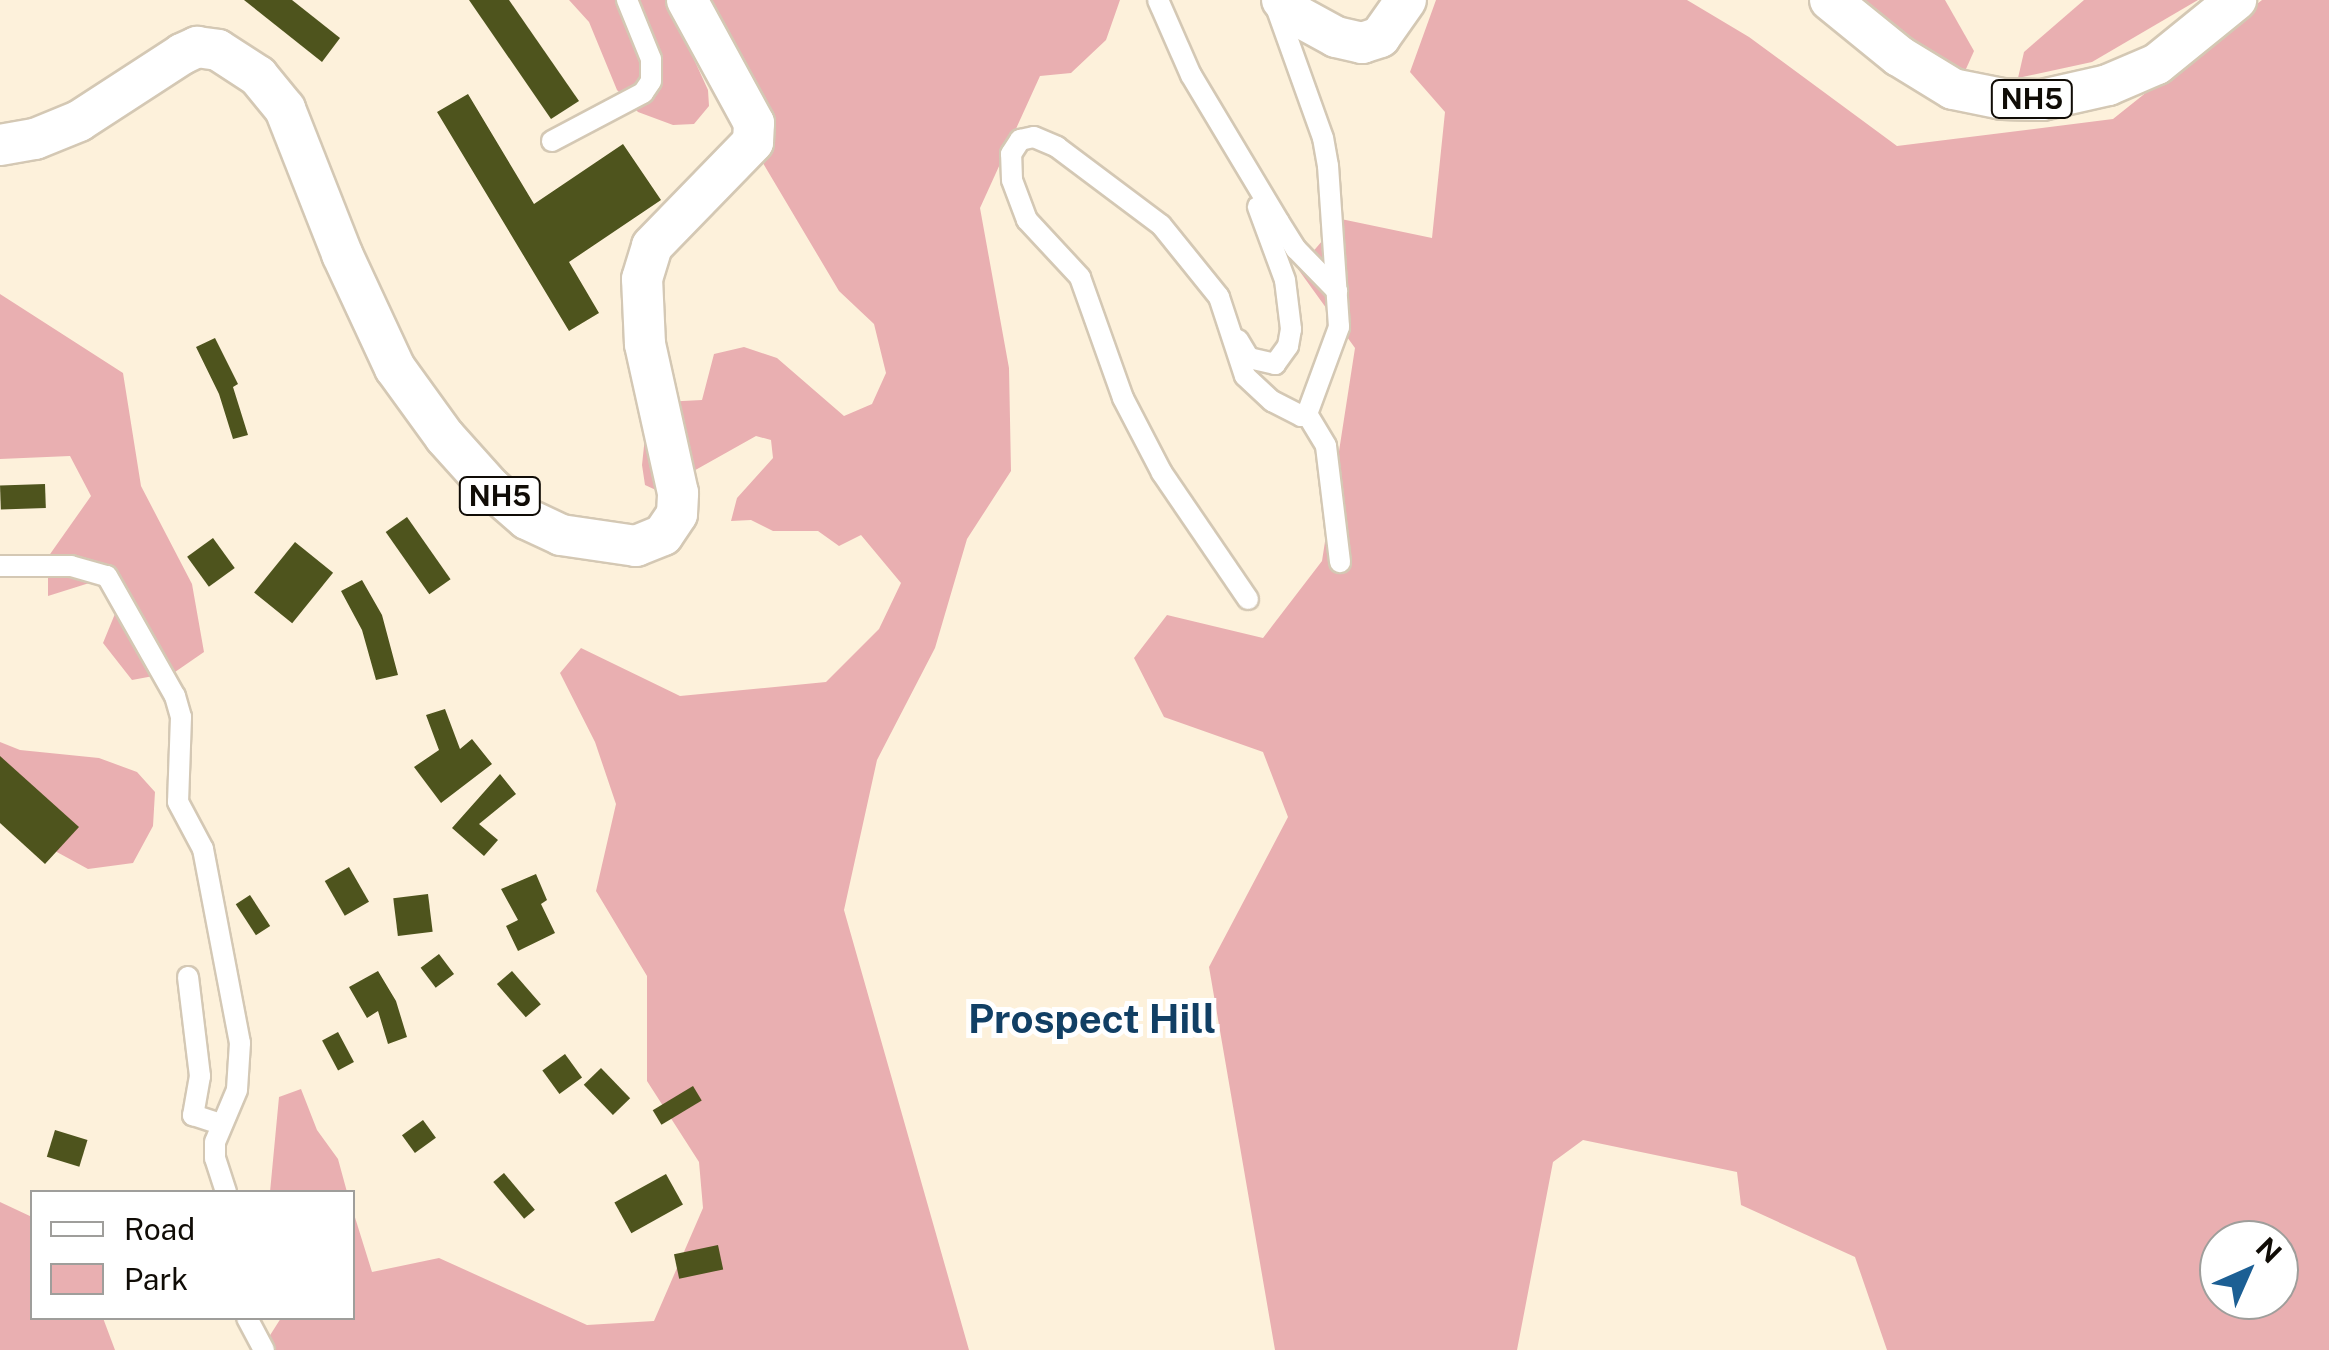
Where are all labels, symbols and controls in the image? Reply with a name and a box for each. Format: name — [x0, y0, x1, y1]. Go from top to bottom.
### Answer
road number: NH5 — [1990, 76, 2074, 122]
road number: NH5 — [458, 473, 542, 519]
district label: Prospect Hill — [968, 995, 1216, 1043]
legend — [30, 1190, 355, 1320]
text: Road — [124, 1211, 195, 1247]
north arrow — [2199, 1220, 2299, 1320]
text: N — [2250, 1230, 2289, 1269]
text: Park — [124, 1261, 188, 1297]

